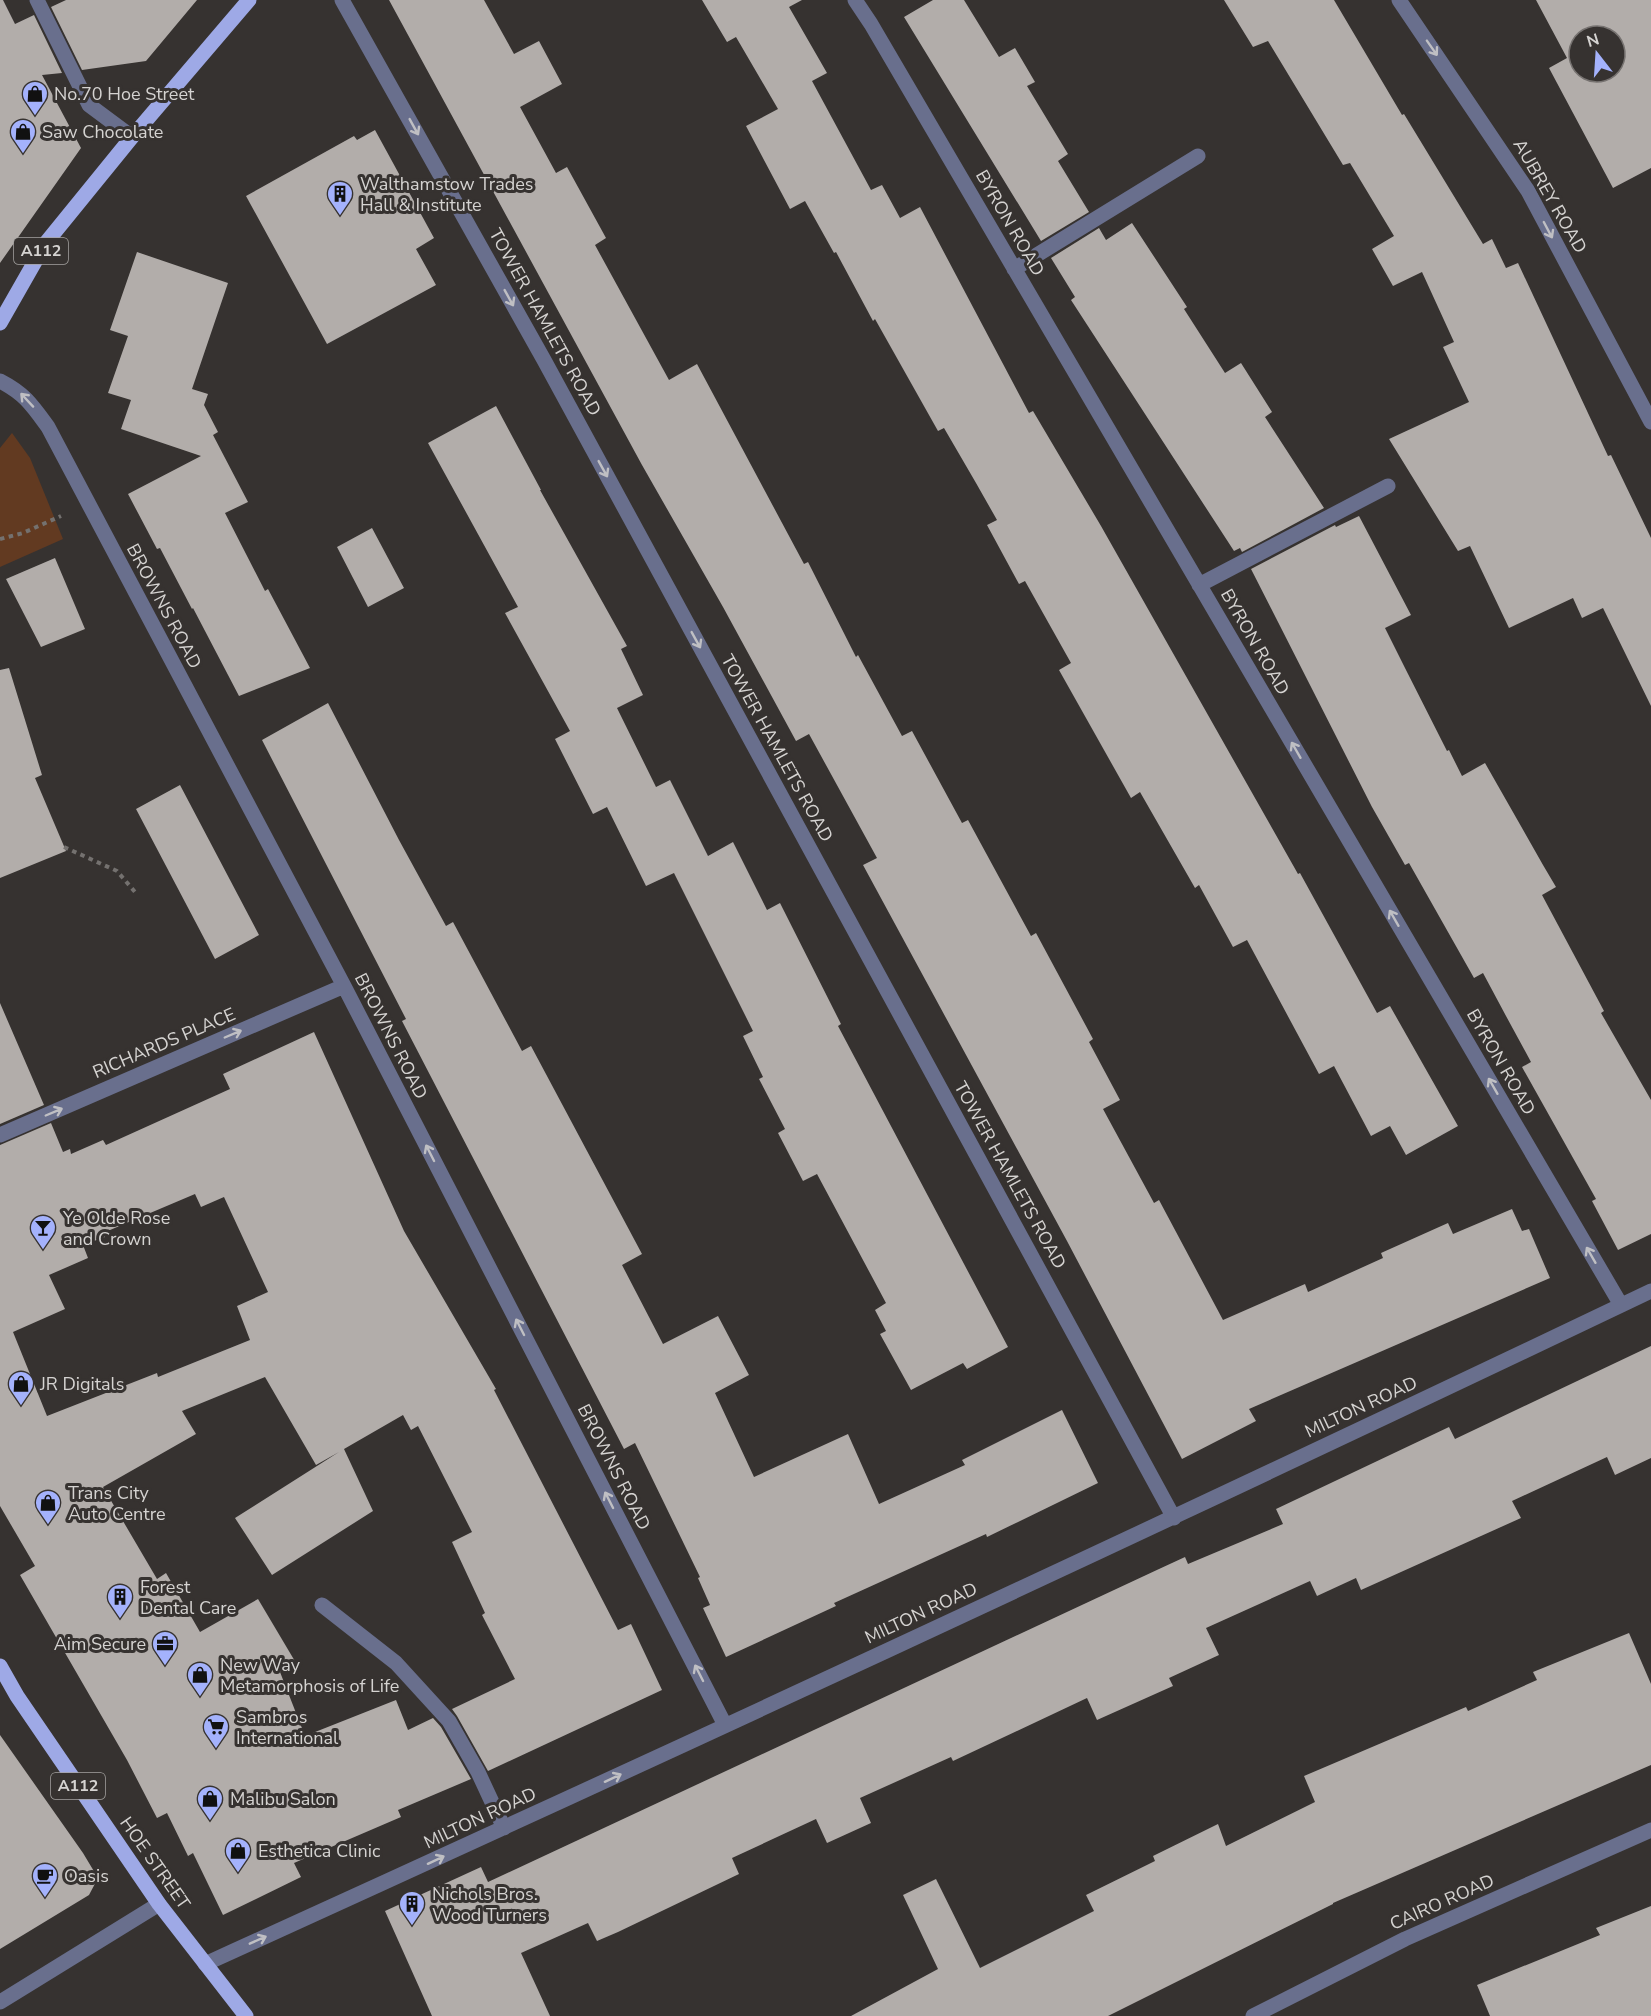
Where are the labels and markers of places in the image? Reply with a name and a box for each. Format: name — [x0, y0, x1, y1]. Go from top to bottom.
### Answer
shop icon: No.70 Hoe Street — [20, 79, 50, 117]
place label: No.70 Hoe Street — [54, 82, 195, 106]
shop icon: Saw Chocolate — [8, 117, 38, 155]
place label: Saw Chocolate — [42, 120, 163, 144]
place label: Walthamstow Trades Hall & Institute — [360, 172, 533, 217]
building icon: Walthamstow Trades Hall & Institute — [325, 179, 355, 217]
place label: Ye Olde Rose and Crown — [62, 1206, 170, 1251]
bar icon: Ye Olde Rose and Crown — [28, 1213, 58, 1251]
shop icon: JR Digitals — [6, 1369, 36, 1407]
place label: JR Digitals — [39, 1372, 125, 1396]
place label: Trans City Auto Centre — [68, 1481, 166, 1526]
shop icon: Trans City Auto Centre — [33, 1488, 63, 1526]
place label: Forest Dental Care — [140, 1575, 236, 1620]
building icon: Forest Dental Care — [105, 1582, 135, 1620]
office icon: Aim Secure — [150, 1629, 180, 1667]
place label: Aim Secure — [54, 1632, 146, 1656]
place label: New Way Metamorphosis of Life — [220, 1653, 399, 1698]
shop icon: New Way Metamorphosis of Life — [185, 1660, 215, 1698]
place label: Sambros International — [236, 1705, 339, 1750]
supermarket icon: Sambros International — [201, 1712, 231, 1750]
shop icon: Malibu Salon — [195, 1784, 225, 1822]
place label: Malibu Salon — [230, 1787, 336, 1811]
shop icon: Esthetica Clinic — [223, 1836, 253, 1874]
place label: Esthetica Clinic — [258, 1839, 380, 1863]
cafe icon: Oasis — [30, 1861, 60, 1899]
place label: Oasis — [64, 1864, 109, 1888]
place label: Nichols Bros. Wood Turners — [432, 1882, 547, 1927]
building icon: Nichols Bros. Wood Turners — [397, 1889, 427, 1927]

